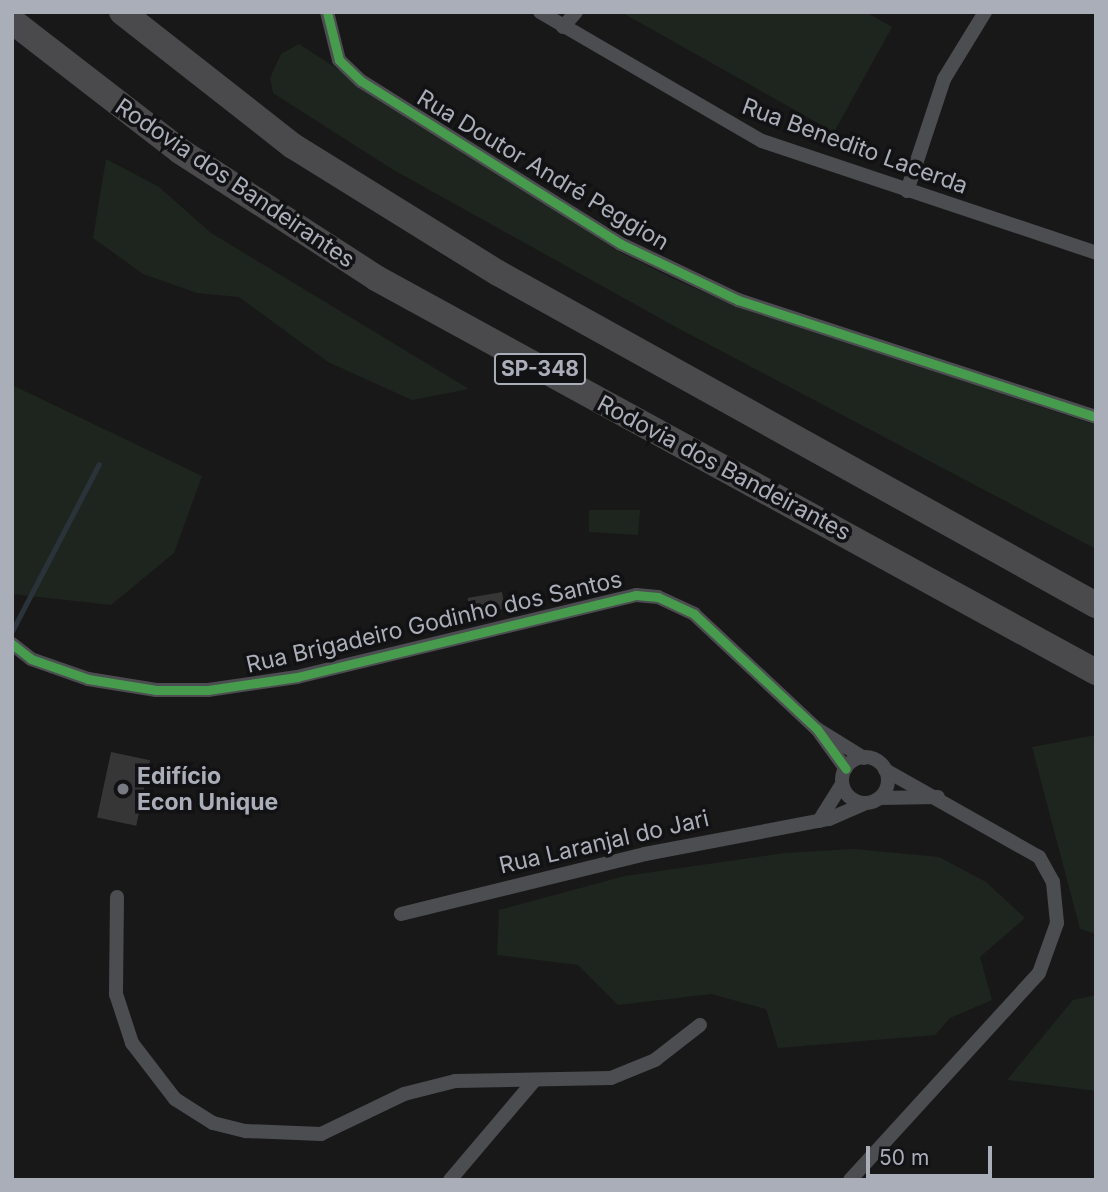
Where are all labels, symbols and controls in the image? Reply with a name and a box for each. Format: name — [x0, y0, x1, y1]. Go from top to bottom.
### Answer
street label: Rua Doutor André Peggion — [412, 84, 674, 256]
street label: Rua Benedito Lacerda — [738, 92, 972, 200]
street label: Rodovia dos Bandeirantes — [110, 93, 360, 273]
road number: SP-348 — [493, 352, 587, 386]
street label: Rodovia dos Bandeirantes — [593, 389, 855, 547]
street label: Rua Brigadeiro Godinho dos Santos — [243, 565, 625, 679]
place label: Edifício Econ Unique — [137, 762, 278, 816]
marker: Edifício Econ Unique — [115, 781, 131, 797]
street label: Rua Laranjal do Jari — [496, 804, 712, 880]
scale bar — [870, 1132, 996, 1176]
text: 50 m — [879, 1145, 929, 1170]

